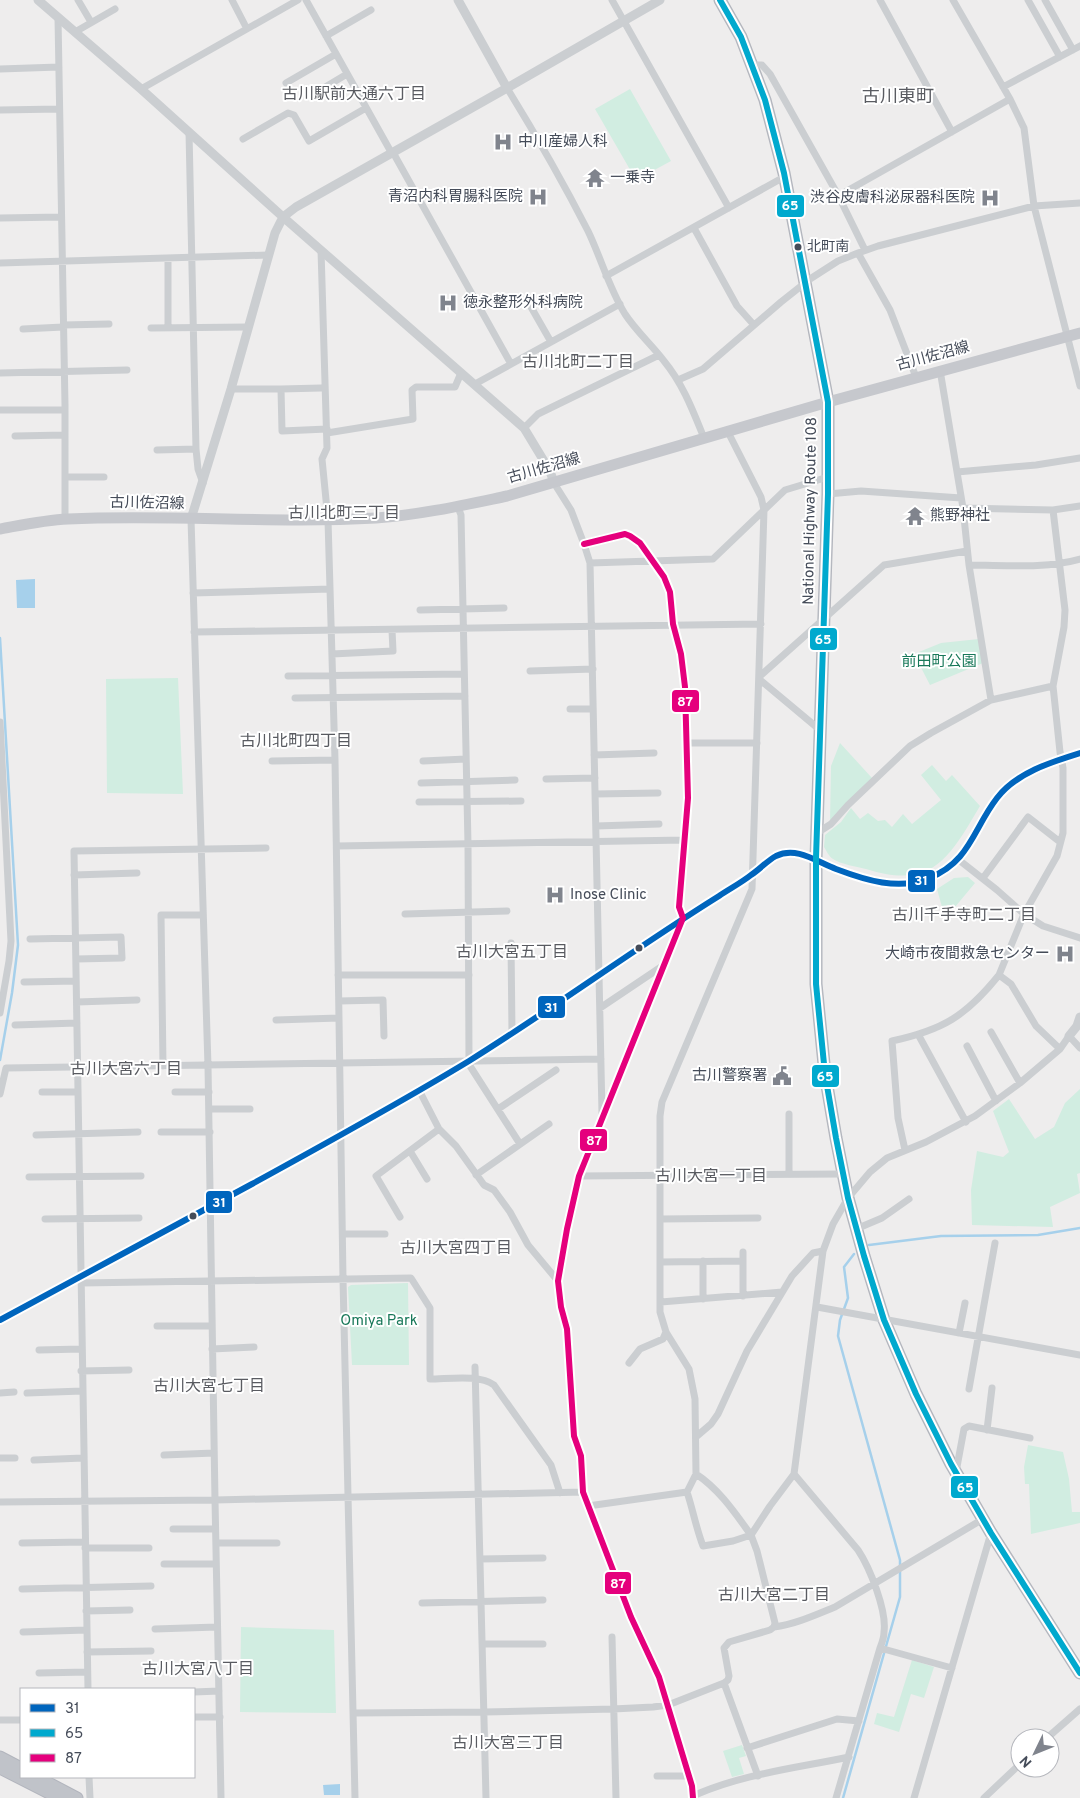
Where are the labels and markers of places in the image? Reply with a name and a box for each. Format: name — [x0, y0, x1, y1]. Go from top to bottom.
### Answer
hospital icon: 中川産婦人科 — [492, 131, 514, 153]
place label: 中川産婦人科 — [518, 133, 608, 152]
temple icon: 一乗寺 — [584, 167, 606, 189]
place label: 一乗寺 — [610, 169, 655, 188]
hospital icon: 青沼内科胃腸科医院 — [527, 186, 549, 208]
hospital icon: 渋谷皮膚科泌尿器科医院 — [979, 187, 1001, 209]
place label: 青沼内科胃腸科医院 — [388, 188, 523, 207]
place label: 渋谷皮膚科泌尿器科医院 — [810, 189, 975, 208]
place label: 北町南 — [807, 238, 849, 256]
marker: 北町南 — [793, 242, 803, 252]
hospital icon: 徳永整形外科病院 — [437, 292, 459, 314]
place label: 徳永整形外科病院 — [463, 294, 583, 313]
temple icon: 熊野神社 — [904, 505, 926, 527]
place label: 熊野神社 — [930, 507, 990, 526]
hospital icon: Inose Clinic — [544, 884, 566, 906]
place label: Inose Clinic — [570, 886, 647, 905]
unlabelled marker — [634, 943, 644, 953]
hospital icon: 大崎市夜間救急センター — [1054, 943, 1076, 965]
place label: 大崎市夜間救急センター — [885, 945, 1050, 964]
public building icon: 古川警察署 — [771, 1065, 793, 1087]
place label: 古川警察署 — [692, 1067, 767, 1086]
unlabelled marker — [188, 1211, 198, 1221]

